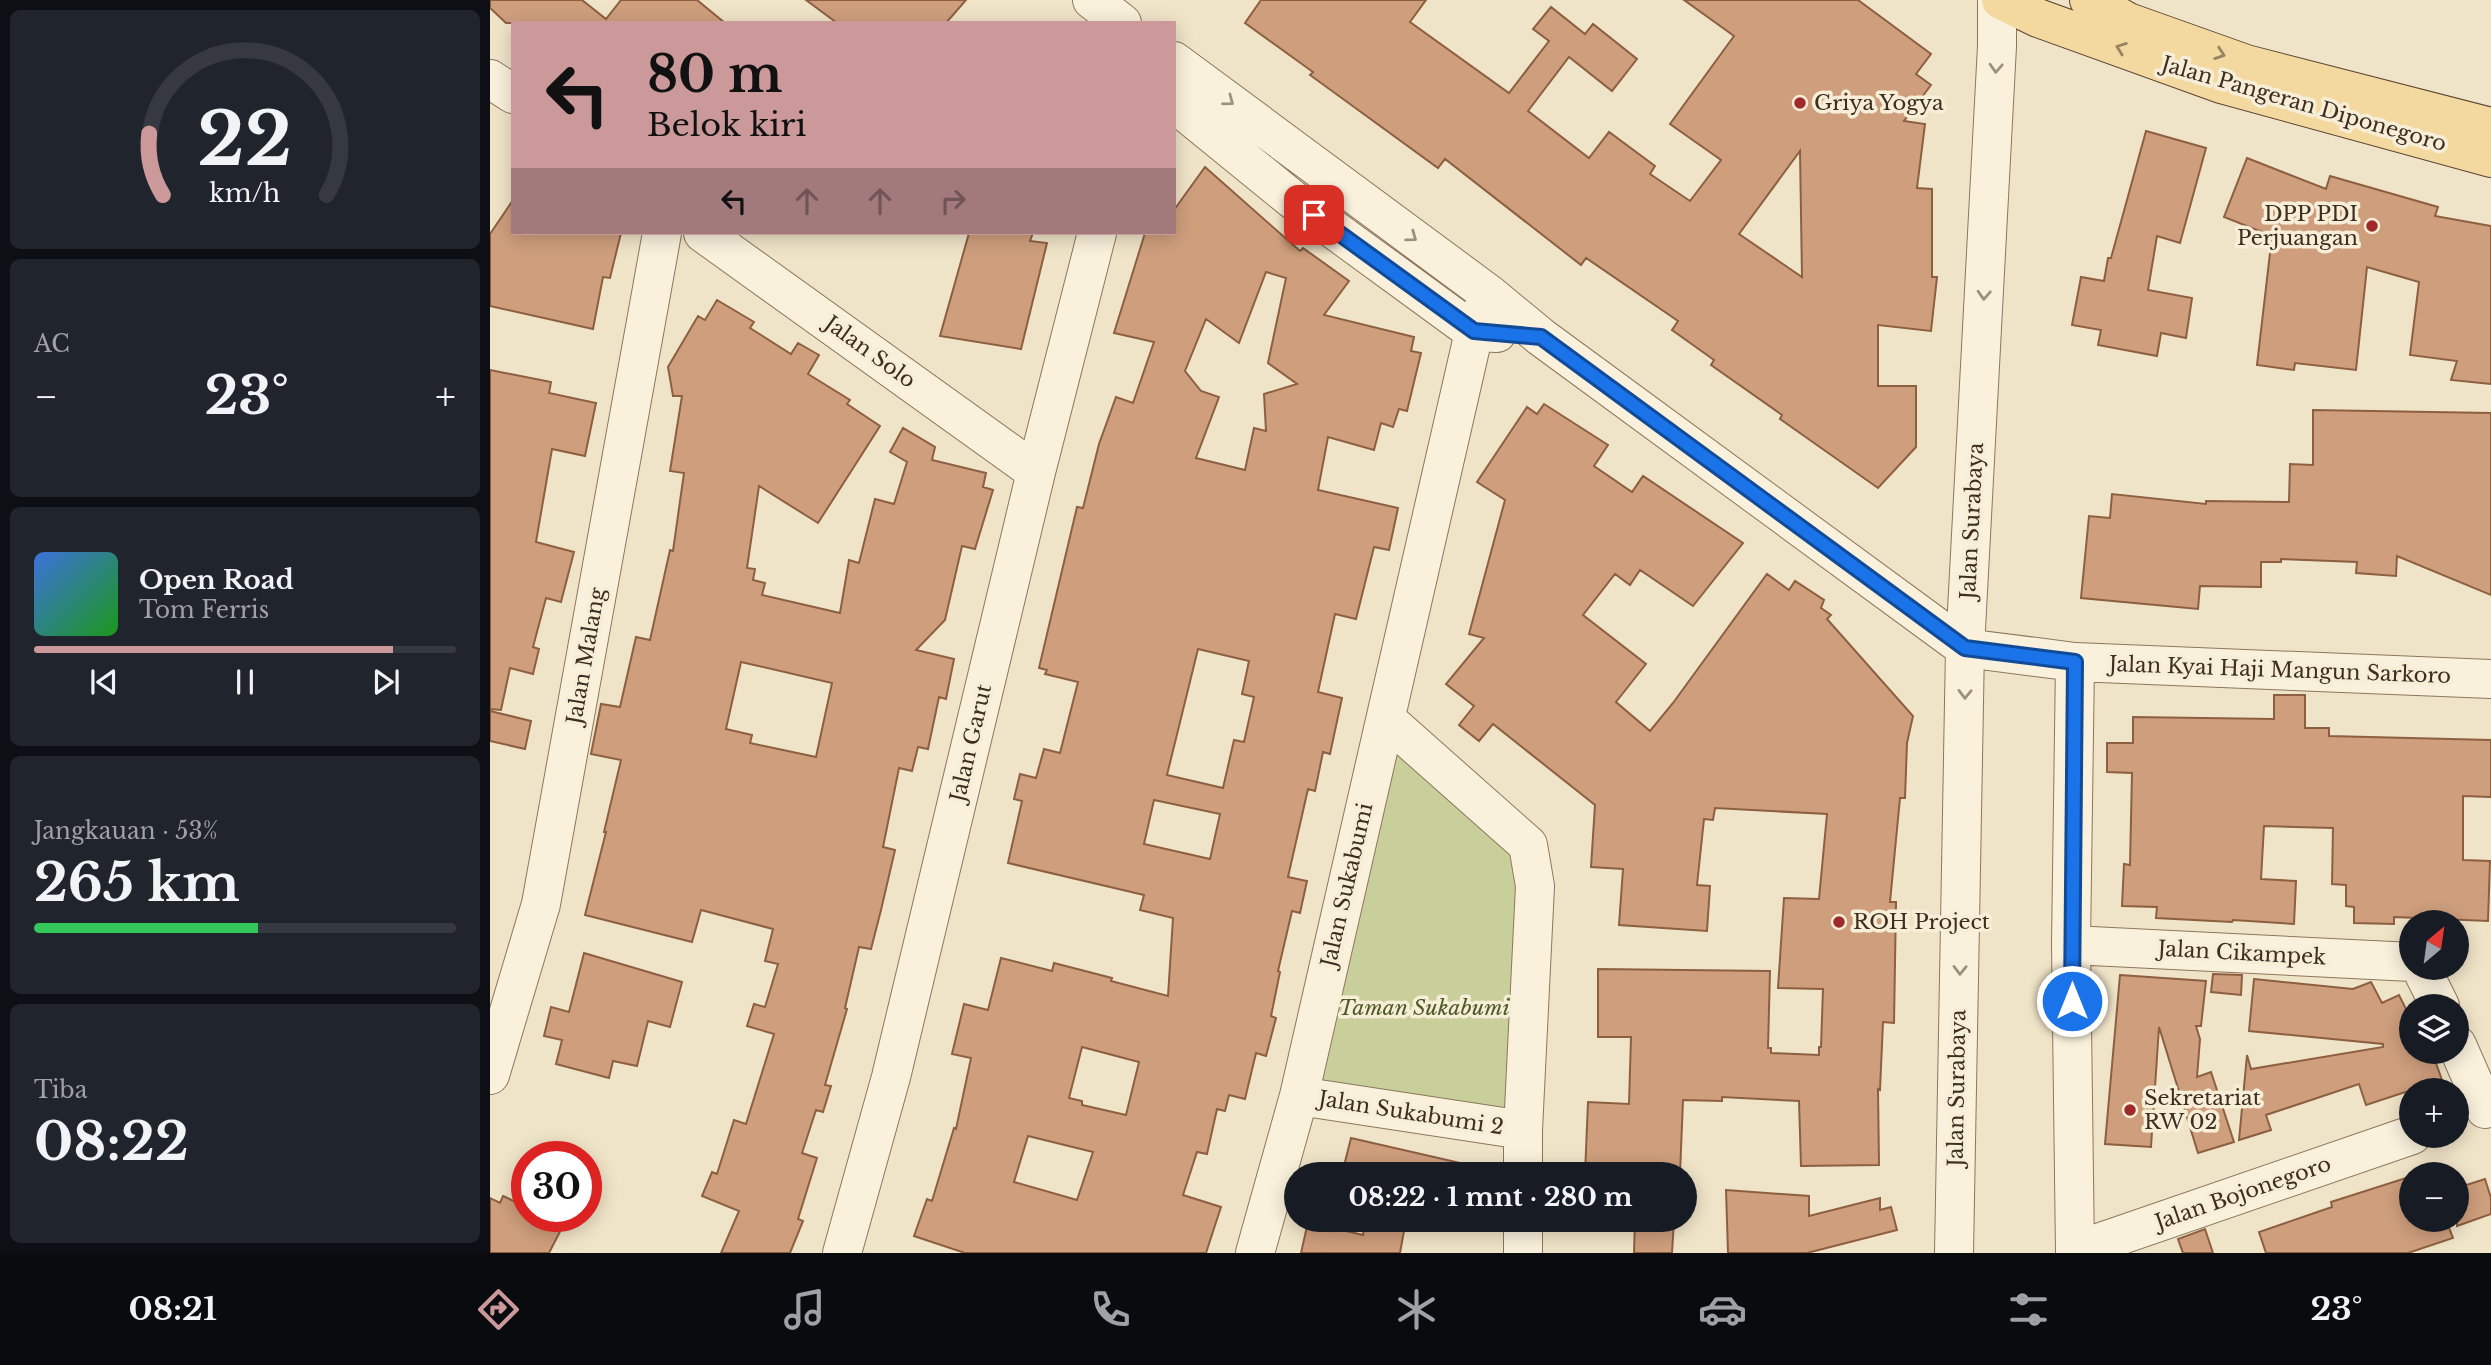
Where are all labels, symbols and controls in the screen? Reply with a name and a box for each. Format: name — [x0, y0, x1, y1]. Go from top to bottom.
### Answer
one-way arrow — [2115, 42, 2127, 56]
text: 80 m — [647, 44, 782, 105]
one-way arrow — [2213, 46, 2225, 60]
icon: left — [532, 49, 623, 140]
street label: Jalan Pangeran Diponegoro — [2156, 50, 2449, 157]
one-way arrow — [1988, 63, 2003, 74]
place label: Griya Yogya — [1814, 90, 1944, 116]
one-way arrow — [1221, 93, 1234, 105]
text: 22 — [198, 95, 292, 186]
marker: Griya Yogya — [1792, 95, 1808, 111]
text: Belok kiri — [647, 105, 806, 145]
text: km/h — [210, 178, 280, 209]
icon: left — [715, 182, 753, 220]
icon: ahead — [788, 182, 826, 220]
icon: ahead — [861, 182, 899, 220]
icon: right — [934, 182, 972, 220]
pin — [1284, 185, 1344, 245]
icon: arrive — [1295, 196, 1333, 234]
place label: DPP PDI Perjuangan — [2237, 201, 2358, 251]
marker: DPP PDI Perjuangan — [2364, 218, 2380, 234]
one-way arrow — [1404, 228, 1417, 241]
one-way arrow — [1977, 290, 1992, 301]
street label: Jalan Solo — [817, 309, 921, 394]
text: AC — [34, 330, 70, 358]
text: 23° — [204, 364, 289, 428]
text: − — [34, 373, 58, 420]
text: + — [435, 373, 456, 420]
street label: Jalan Surabaya — [1955, 441, 1989, 603]
text: Open Road — [139, 564, 294, 596]
street label: Jalan Malang — [561, 585, 611, 729]
text: Tom Ferris — [139, 596, 269, 624]
street label: Jalan Kyai Haji Mangun Sarkoro — [2106, 651, 2451, 689]
icon: previous — [85, 663, 123, 701]
icon: pause — [226, 663, 264, 701]
icon: next — [367, 663, 405, 701]
street label: Jalan Garut — [944, 682, 997, 807]
one-way arrow — [1957, 689, 1973, 700]
street label: Jalan Sukabumi — [1315, 800, 1379, 973]
text: Jangkauan · 53% — [34, 817, 218, 845]
text: 265 km — [34, 851, 240, 915]
place label: ROH Project — [1853, 909, 1990, 935]
north arrow — [2399, 910, 2469, 980]
map controls — [2399, 910, 2469, 1232]
marker: ROH Project — [1831, 914, 1847, 930]
street label: Jalan Cikampek — [2154, 935, 2327, 970]
position arrow — [2035, 964, 2109, 1038]
one-way arrow — [1952, 965, 1967, 976]
button: layers — [2399, 994, 2469, 1064]
park label: Taman Sukabumi — [1338, 995, 1510, 1021]
street label: Jalan Surabaya — [1943, 1009, 1971, 1170]
text: Tiba — [34, 1076, 87, 1104]
button: + — [2399, 1078, 2469, 1148]
street label: Jalan Sukabumi 2 — [1314, 1085, 1505, 1140]
place label: Sekretariat RW 02 — [2144, 1085, 2261, 1135]
marker: Sekretariat RW 02 — [2122, 1102, 2138, 1118]
text: 08:22 — [34, 1110, 189, 1174]
speed limit sign: 30 — [511, 1141, 602, 1232]
street label: Jalan Bojonegoro — [2149, 1151, 2334, 1236]
button: − — [2399, 1162, 2469, 1232]
text: 08:22 · 1 mnt · 280 m — [1348, 1181, 1633, 1213]
icon: directions — [474, 1285, 523, 1334]
icon: music — [780, 1285, 829, 1334]
icon: phone — [1086, 1285, 1135, 1334]
icon: climate — [1392, 1285, 1441, 1334]
icon: car — [1698, 1285, 1747, 1334]
icon: filters — [2004, 1285, 2053, 1334]
text: 08:21 — [129, 1289, 217, 1329]
text: 23° — [2310, 1289, 2362, 1329]

